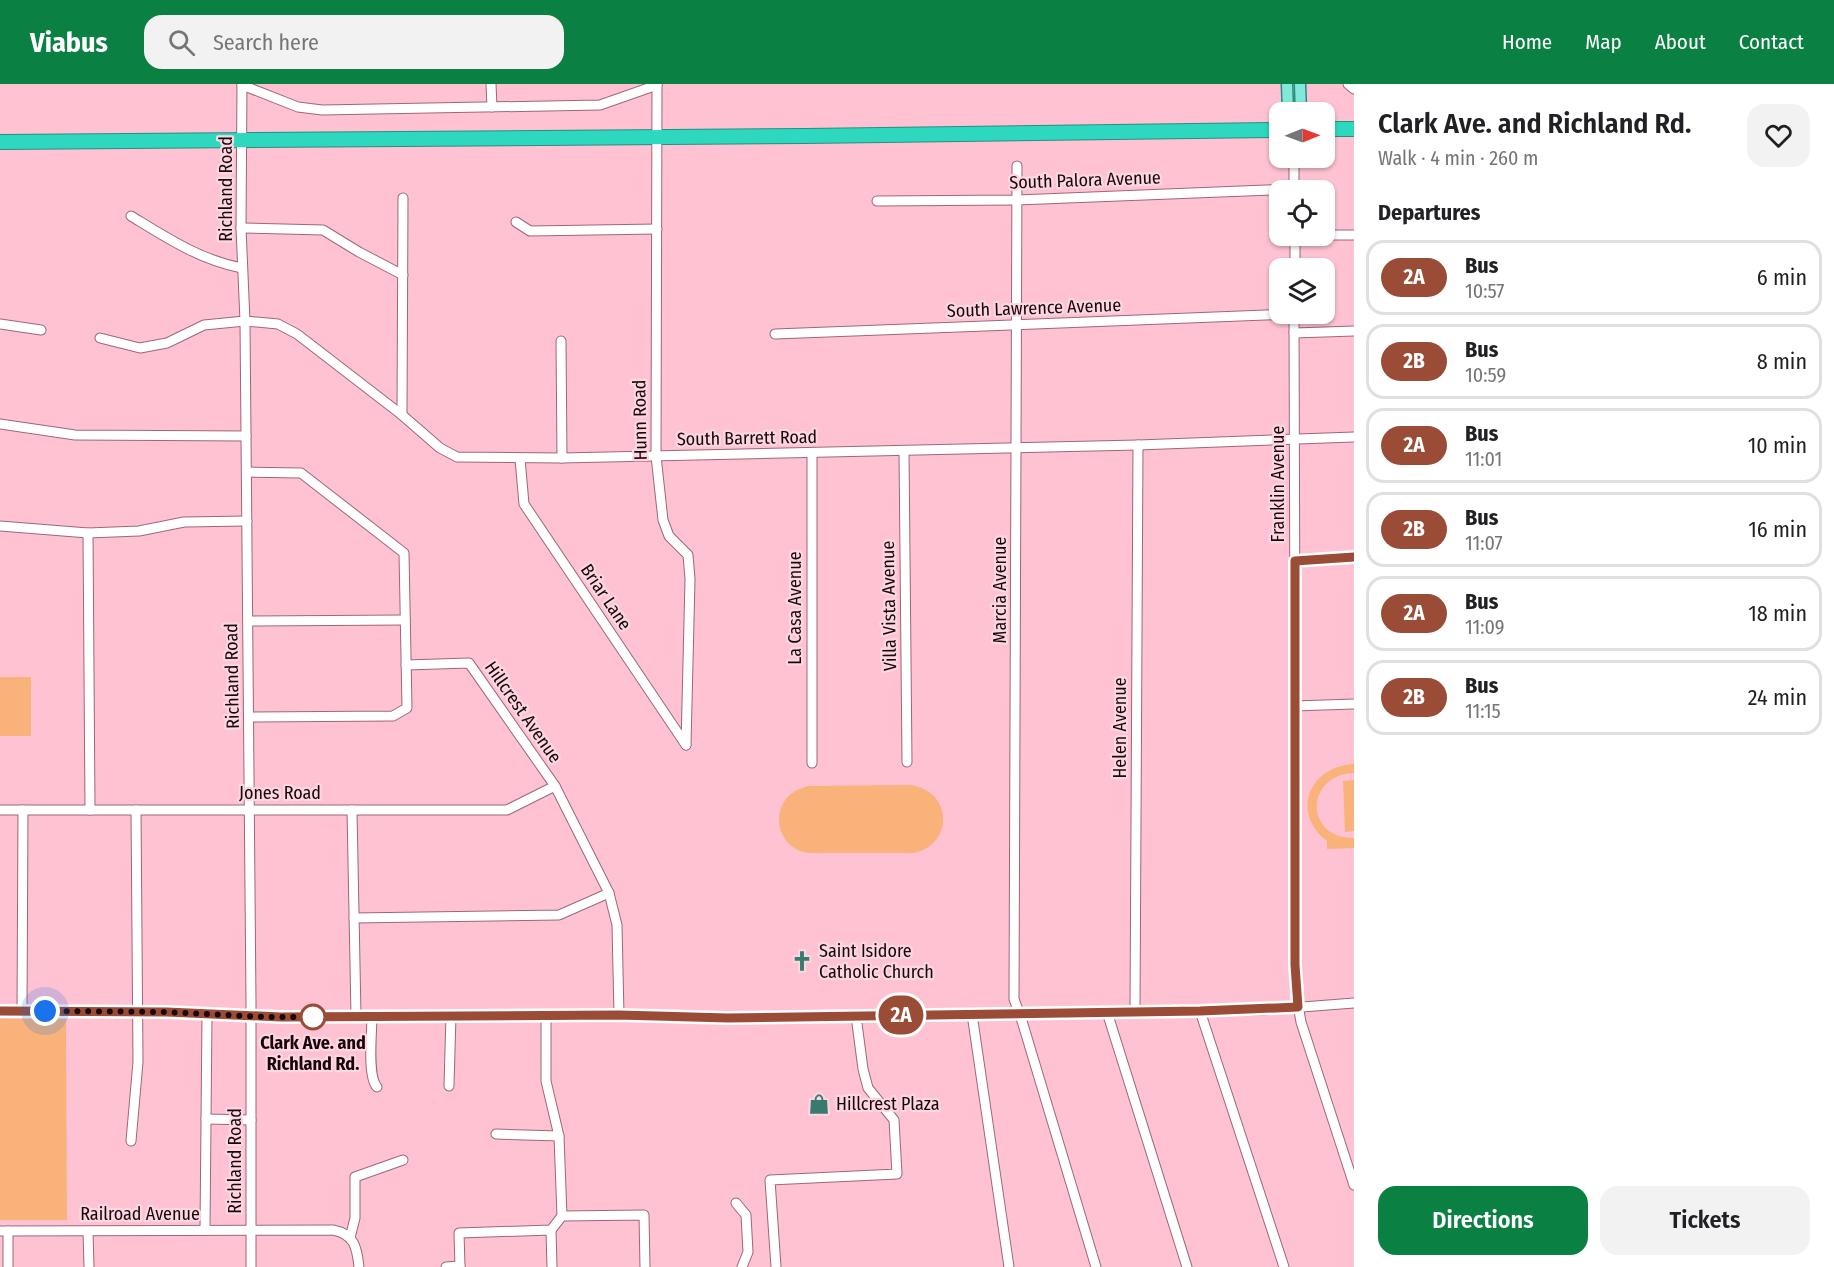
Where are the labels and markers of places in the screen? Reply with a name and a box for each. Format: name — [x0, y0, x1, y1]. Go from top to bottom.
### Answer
place label: Saint Isidore Catholic Church — [819, 940, 934, 983]
church icon: Saint Isidore Catholic Church — [790, 949, 814, 973]
marker: Clark Ave. and Richland Rd. — [300, 1004, 326, 1030]
place label: Clark Ave. and Richland Rd. — [260, 1032, 366, 1075]
shop icon: Hillcrest Plaza — [807, 1092, 831, 1116]
place label: Hillcrest Plaza — [836, 1093, 940, 1115]

